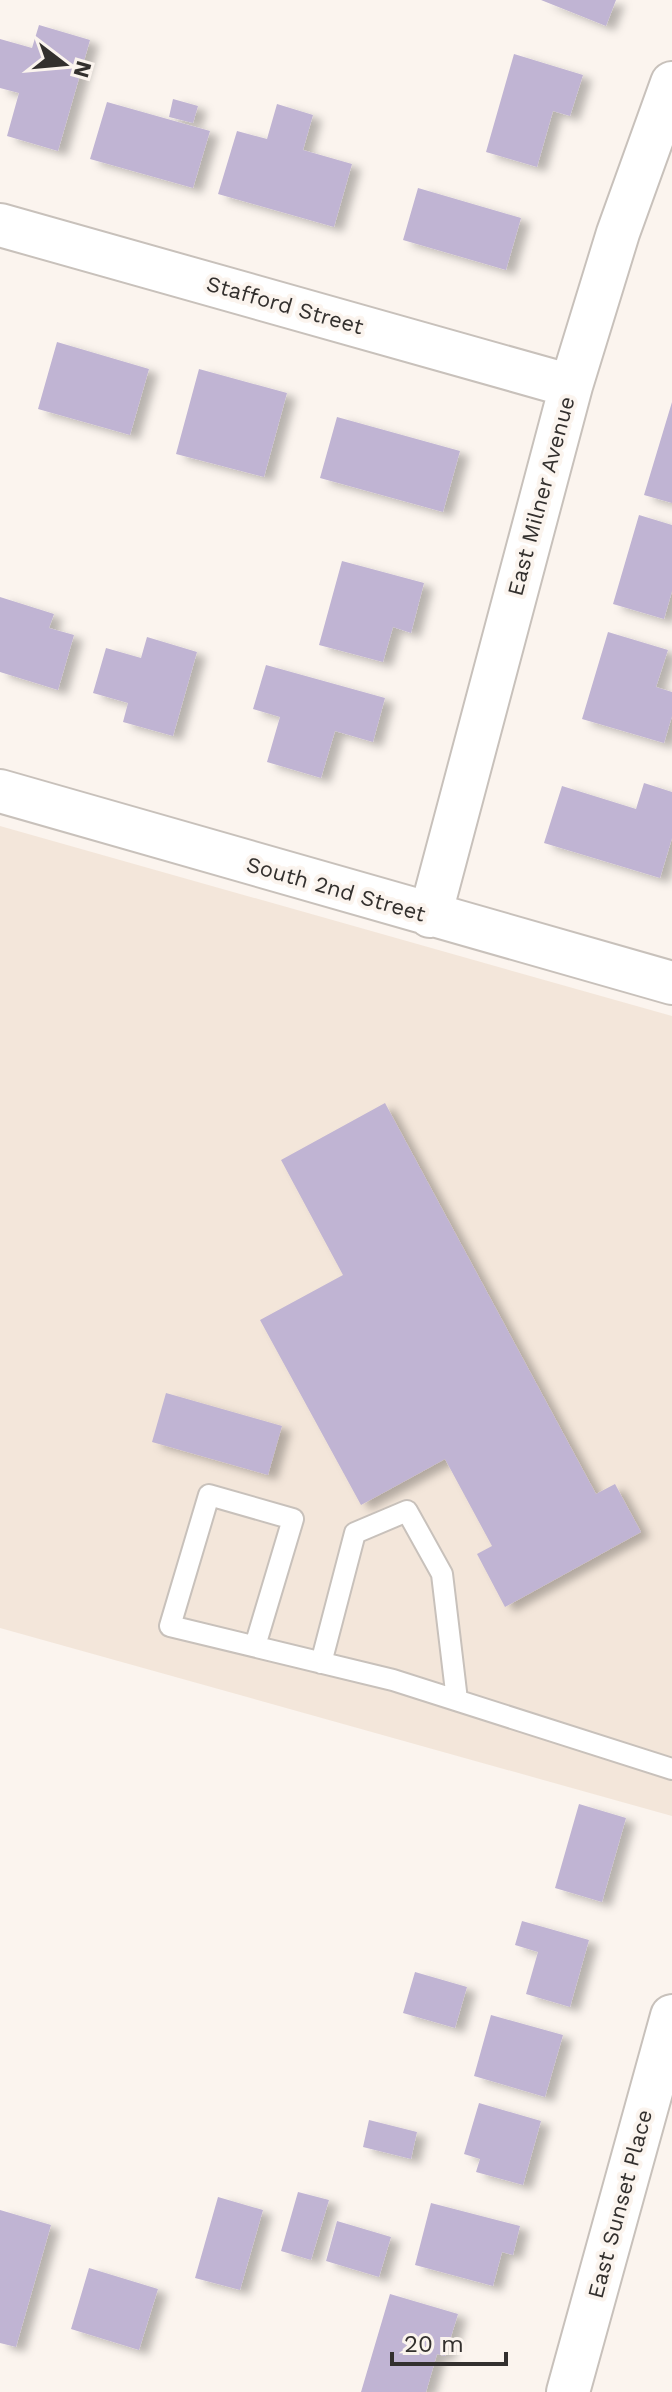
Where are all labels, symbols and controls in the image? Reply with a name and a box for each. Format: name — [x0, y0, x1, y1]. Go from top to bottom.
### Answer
north arrow — [24, 24, 104, 104]
text: N — [68, 58, 97, 81]
street label: Stafford Street — [204, 271, 366, 339]
street label: East Milner Avenue — [502, 394, 580, 598]
street label: South 2nd Street — [244, 851, 428, 927]
street label: East Sunset Place — [583, 2107, 657, 2301]
scale bar — [392, 2316, 506, 2366]
text: 20 m — [404, 2330, 464, 2358]

